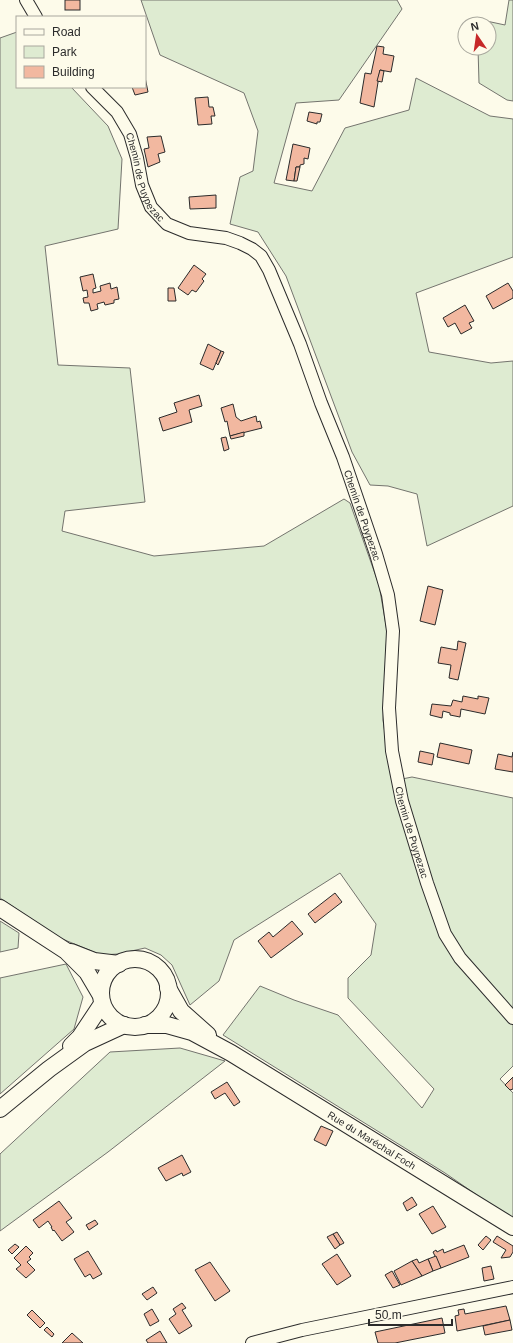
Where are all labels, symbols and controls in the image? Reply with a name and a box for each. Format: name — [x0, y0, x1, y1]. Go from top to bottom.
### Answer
legend — [16, 16, 146, 88]
north arrow — [457, 16, 497, 56]
text: N — [470, 20, 480, 33]
text: Road — [52, 25, 81, 39]
text: Park — [52, 45, 78, 59]
text: Building — [52, 65, 95, 79]
street label: Chemin de Puypezac — [124, 131, 167, 223]
street label: Chemin de Puypezac — [342, 468, 383, 562]
street label: Chemin de Puypezac — [394, 785, 431, 879]
street label: Rue du Maréchal Foch — [326, 1109, 418, 1171]
scale bar — [369, 1301, 452, 1327]
text: 50 m — [375, 1308, 402, 1322]

